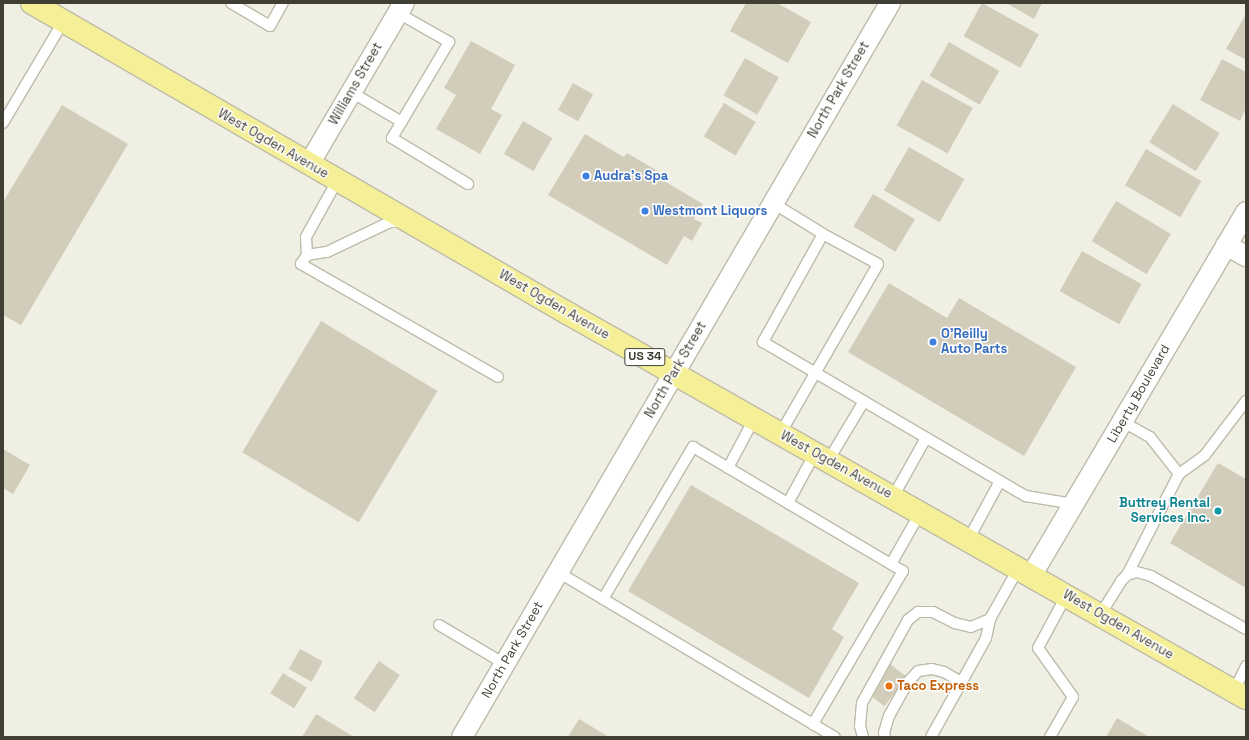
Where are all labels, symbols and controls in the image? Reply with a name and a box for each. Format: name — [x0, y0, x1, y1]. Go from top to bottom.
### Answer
street label: North Park Street — [805, 39, 873, 141]
street label: Williams Street — [326, 40, 386, 128]
street label: West Ogden Avenue — [215, 106, 331, 182]
place label: Audra's Spa — [594, 168, 668, 184]
marker: Audra's Spa — [581, 171, 591, 181]
place label: Westmont Liquors — [653, 203, 767, 219]
marker: Westmont Liquors — [640, 206, 650, 216]
street label: West Ogden Avenue — [496, 267, 612, 343]
street label: North Park Street — [642, 319, 710, 421]
place label: O'Reilly Auto Parts — [941, 327, 1007, 358]
marker: O'Reilly Auto Parts — [928, 337, 938, 347]
street label: Liberty Boulevard — [1104, 342, 1174, 446]
road number: US 34 — [624, 347, 666, 367]
street label: West Ogden Avenue — [777, 428, 895, 502]
place label: Buttrey Rental Services Inc. — [1119, 496, 1210, 527]
marker: Buttrey Rental Services Inc. — [1213, 506, 1223, 516]
street label: West Ogden Avenue — [1060, 587, 1176, 663]
street label: North Park Street — [479, 599, 547, 701]
place label: Taco Express — [897, 678, 979, 694]
marker: Taco Express — [884, 681, 894, 691]

